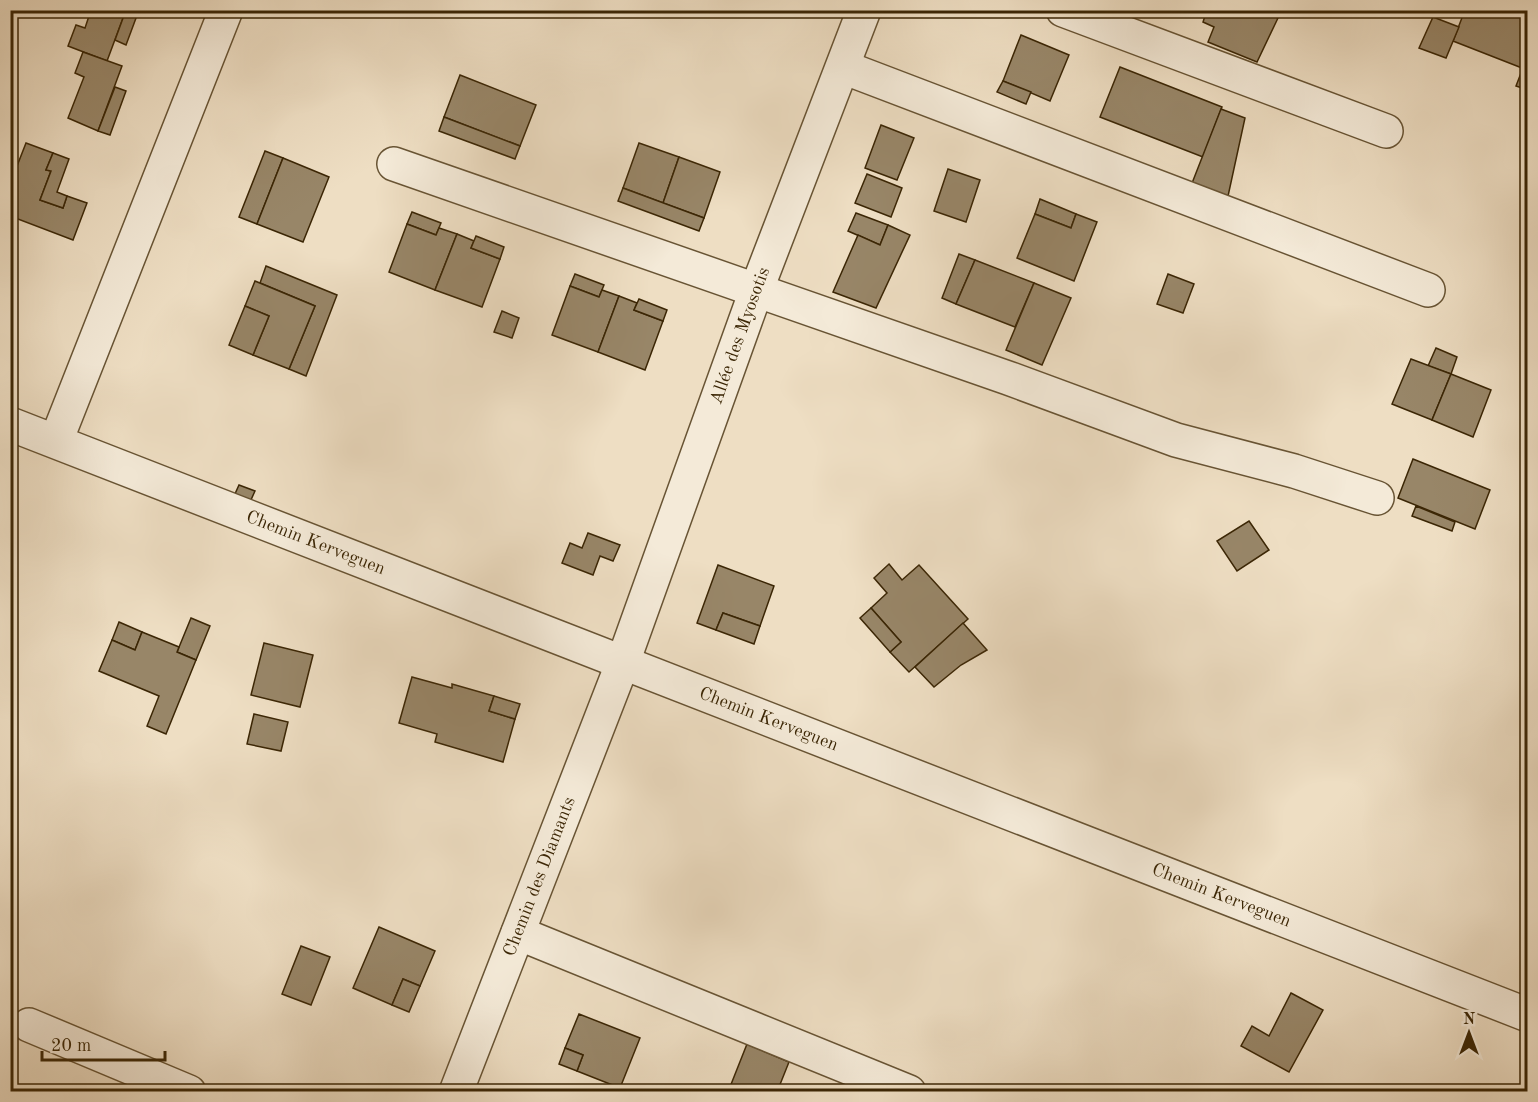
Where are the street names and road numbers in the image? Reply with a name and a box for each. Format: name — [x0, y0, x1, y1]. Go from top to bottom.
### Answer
street label: Allée des Myosotis — [707, 265, 773, 407]
street label: Chemin Kerveguen — [244, 508, 388, 578]
street label: Chemin Kerveguen — [696, 684, 841, 755]
street label: Chemin des Diamants — [501, 794, 579, 959]
street label: Chemin Kerveguen — [1149, 860, 1294, 931]

